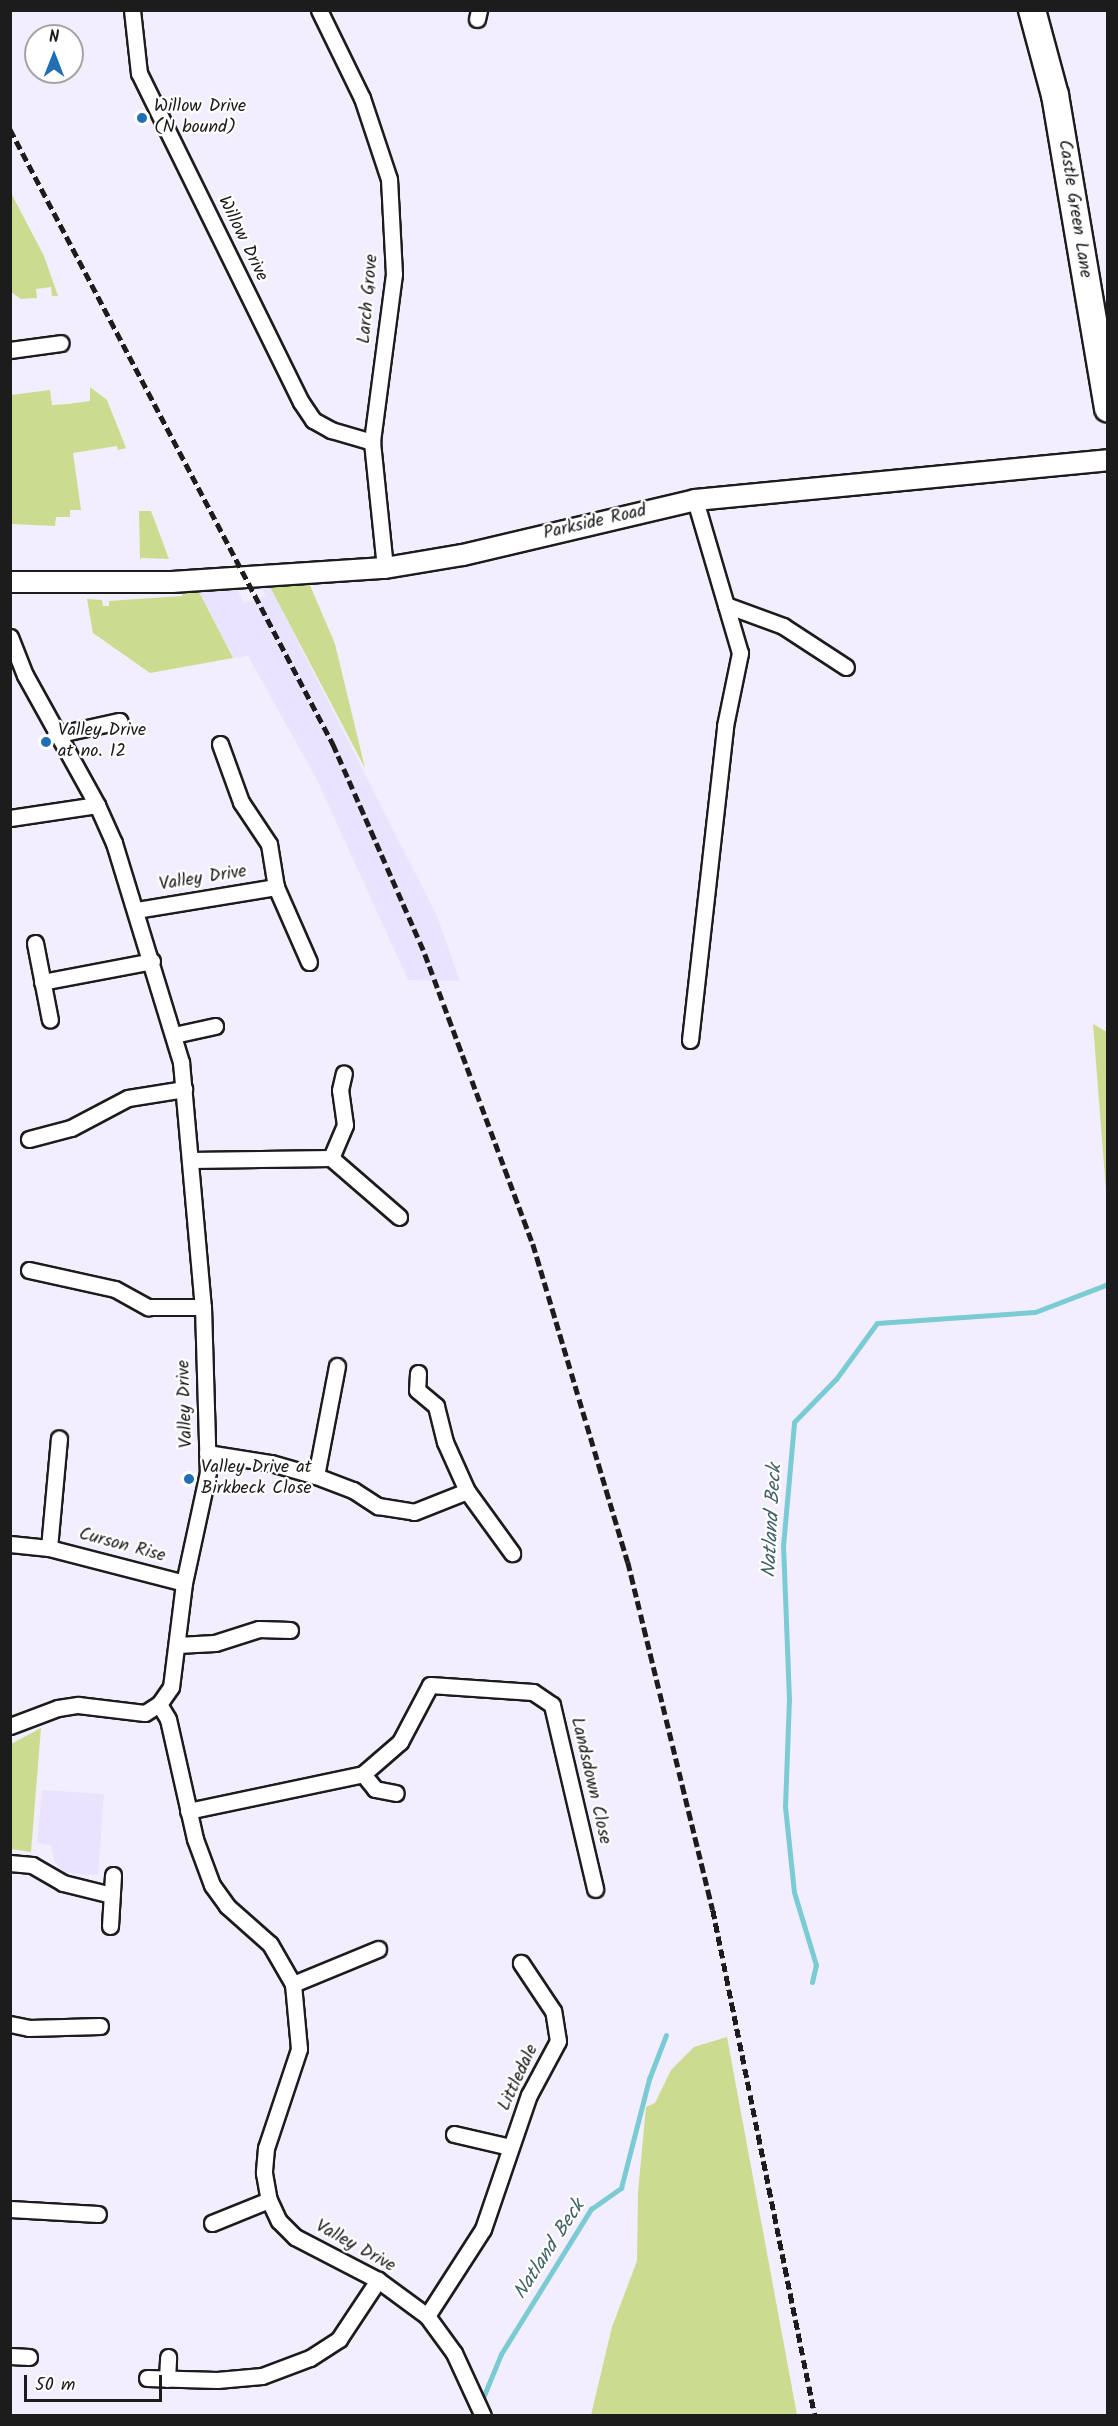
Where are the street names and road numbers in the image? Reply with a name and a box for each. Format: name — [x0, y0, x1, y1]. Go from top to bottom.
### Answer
street label: Castle Green Lane — [1052, 138, 1096, 280]
street label: Willow Drive — [212, 193, 272, 285]
street label: Larch Grove — [354, 253, 384, 345]
street label: Parkside Road — [541, 501, 649, 545]
street label: Valley Drive — [158, 861, 248, 897]
street label: Valley Drive — [174, 1360, 198, 1448]
street label: Curson Rise — [76, 1524, 168, 1568]
street label: Landsdown Close — [565, 1715, 615, 1847]
street label: Littledale — [494, 2041, 544, 2115]
street label: Valley Drive — [311, 2216, 399, 2278]

